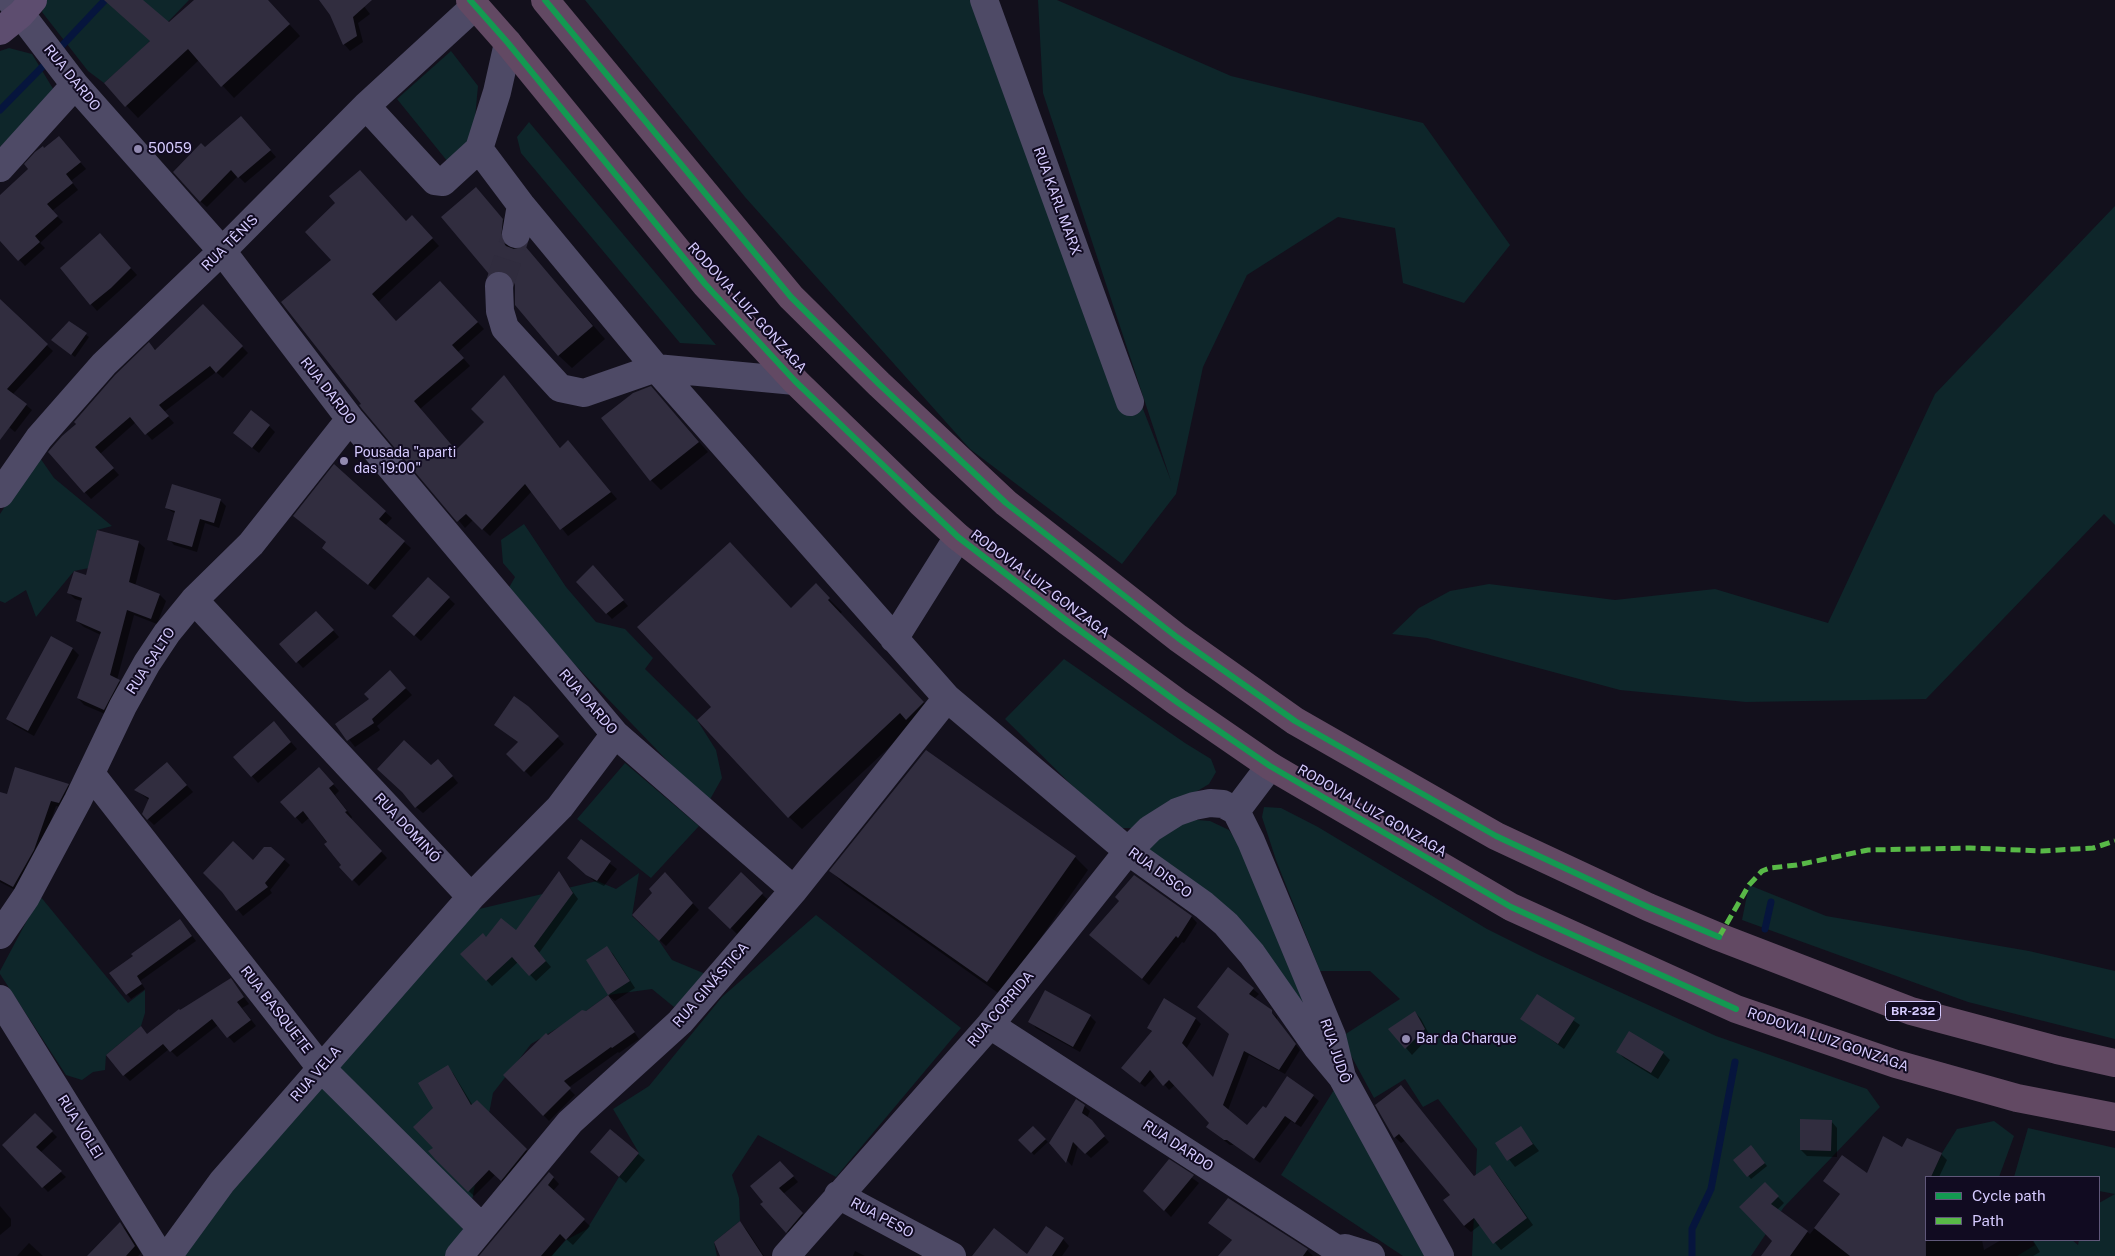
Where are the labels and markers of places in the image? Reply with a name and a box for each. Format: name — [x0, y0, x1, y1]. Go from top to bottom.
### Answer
place label: 50059 — [148, 141, 192, 157]
marker: 50059 — [132, 143, 144, 155]
place label: Pousada "aparti das 19:00" — [354, 445, 456, 478]
marker: Pousada "aparti das 19:00" — [338, 455, 350, 467]
place label: Bar da Charque — [1416, 1031, 1517, 1047]
marker: Bar da Charque — [1400, 1033, 1412, 1045]

